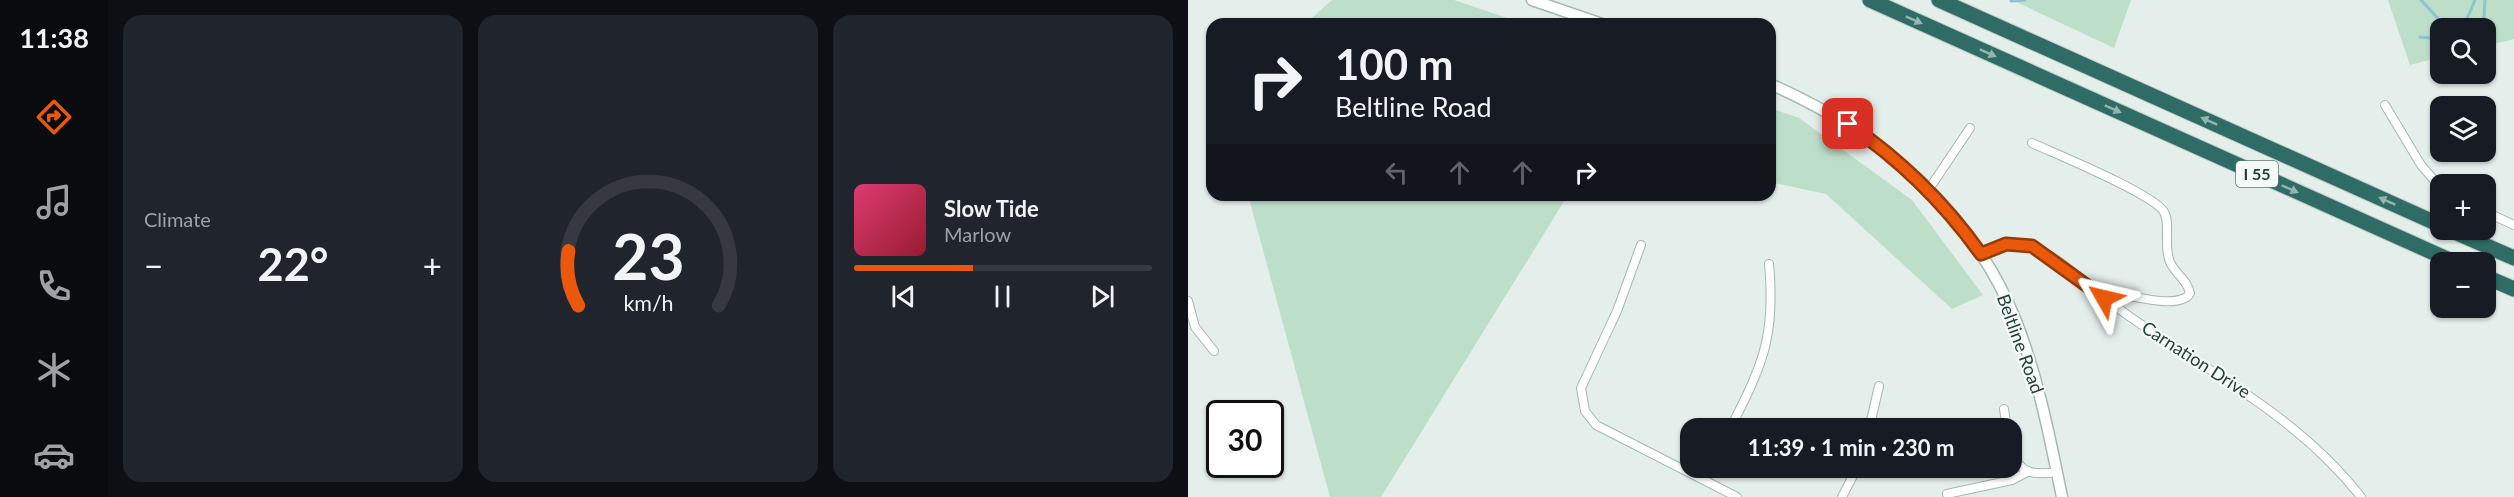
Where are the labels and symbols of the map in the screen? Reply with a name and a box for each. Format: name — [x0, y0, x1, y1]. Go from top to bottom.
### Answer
one-way arrow — [1905, 15, 1923, 25]
one-way arrow — [1980, 48, 1998, 58]
pin — [1822, 98, 1873, 149]
one-way arrow — [2104, 104, 2122, 114]
one-way arrow — [2201, 117, 2218, 126]
road number: I 55 — [2236, 161, 2278, 187]
one-way arrow — [2282, 184, 2300, 194]
one-way arrow — [2379, 197, 2396, 206]
position arrow — [2072, 266, 2136, 330]
street label: Beltline Road — [1993, 291, 2049, 396]
street label: Carnation Drive — [2138, 316, 2255, 402]
speed limit sign: 30 — [1206, 400, 1284, 478]

